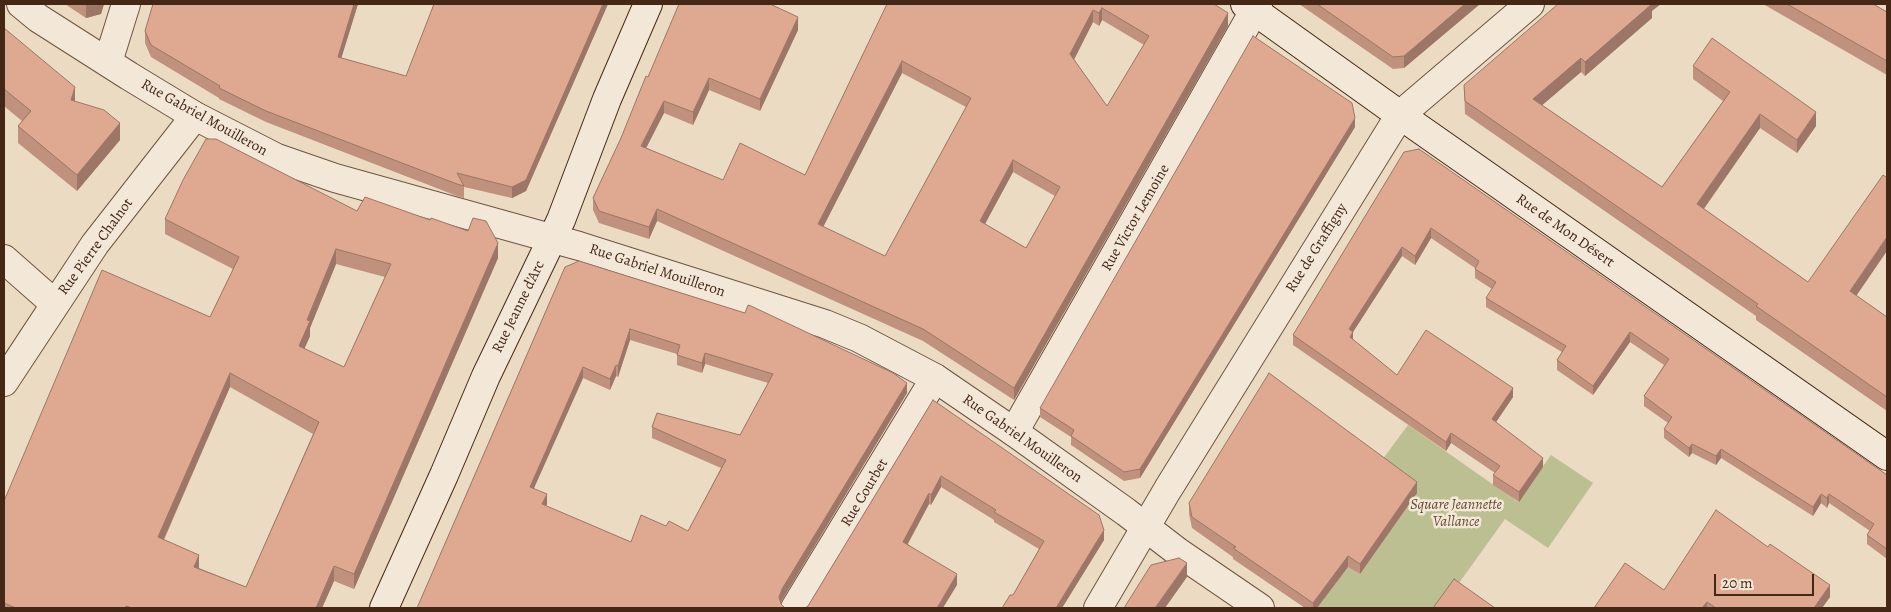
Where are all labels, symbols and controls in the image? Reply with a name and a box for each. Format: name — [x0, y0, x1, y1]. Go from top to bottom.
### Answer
street label: Rue Gabriel Mouilleron — [138, 76, 270, 160]
street label: Rue Victor Lemoine — [1098, 161, 1174, 275]
street label: Rue de Mon Désert — [1512, 190, 1618, 272]
street label: Rue Pierre Chalnot — [55, 195, 137, 299]
street label: Rue de Graffigny — [1282, 200, 1352, 296]
street label: Rue Gabriel Mouilleron — [587, 241, 727, 301]
street label: Rue Jeanne d'Arc — [489, 258, 549, 356]
street label: Rue Gabriel Mouilleron — [959, 391, 1085, 487]
street label: Rue Courbet — [838, 456, 892, 530]
park label: Square Jeannette Vallance — [1410, 496, 1502, 531]
scale bar — [1716, 564, 1816, 596]
text: 20 m — [1722, 573, 1753, 593]

